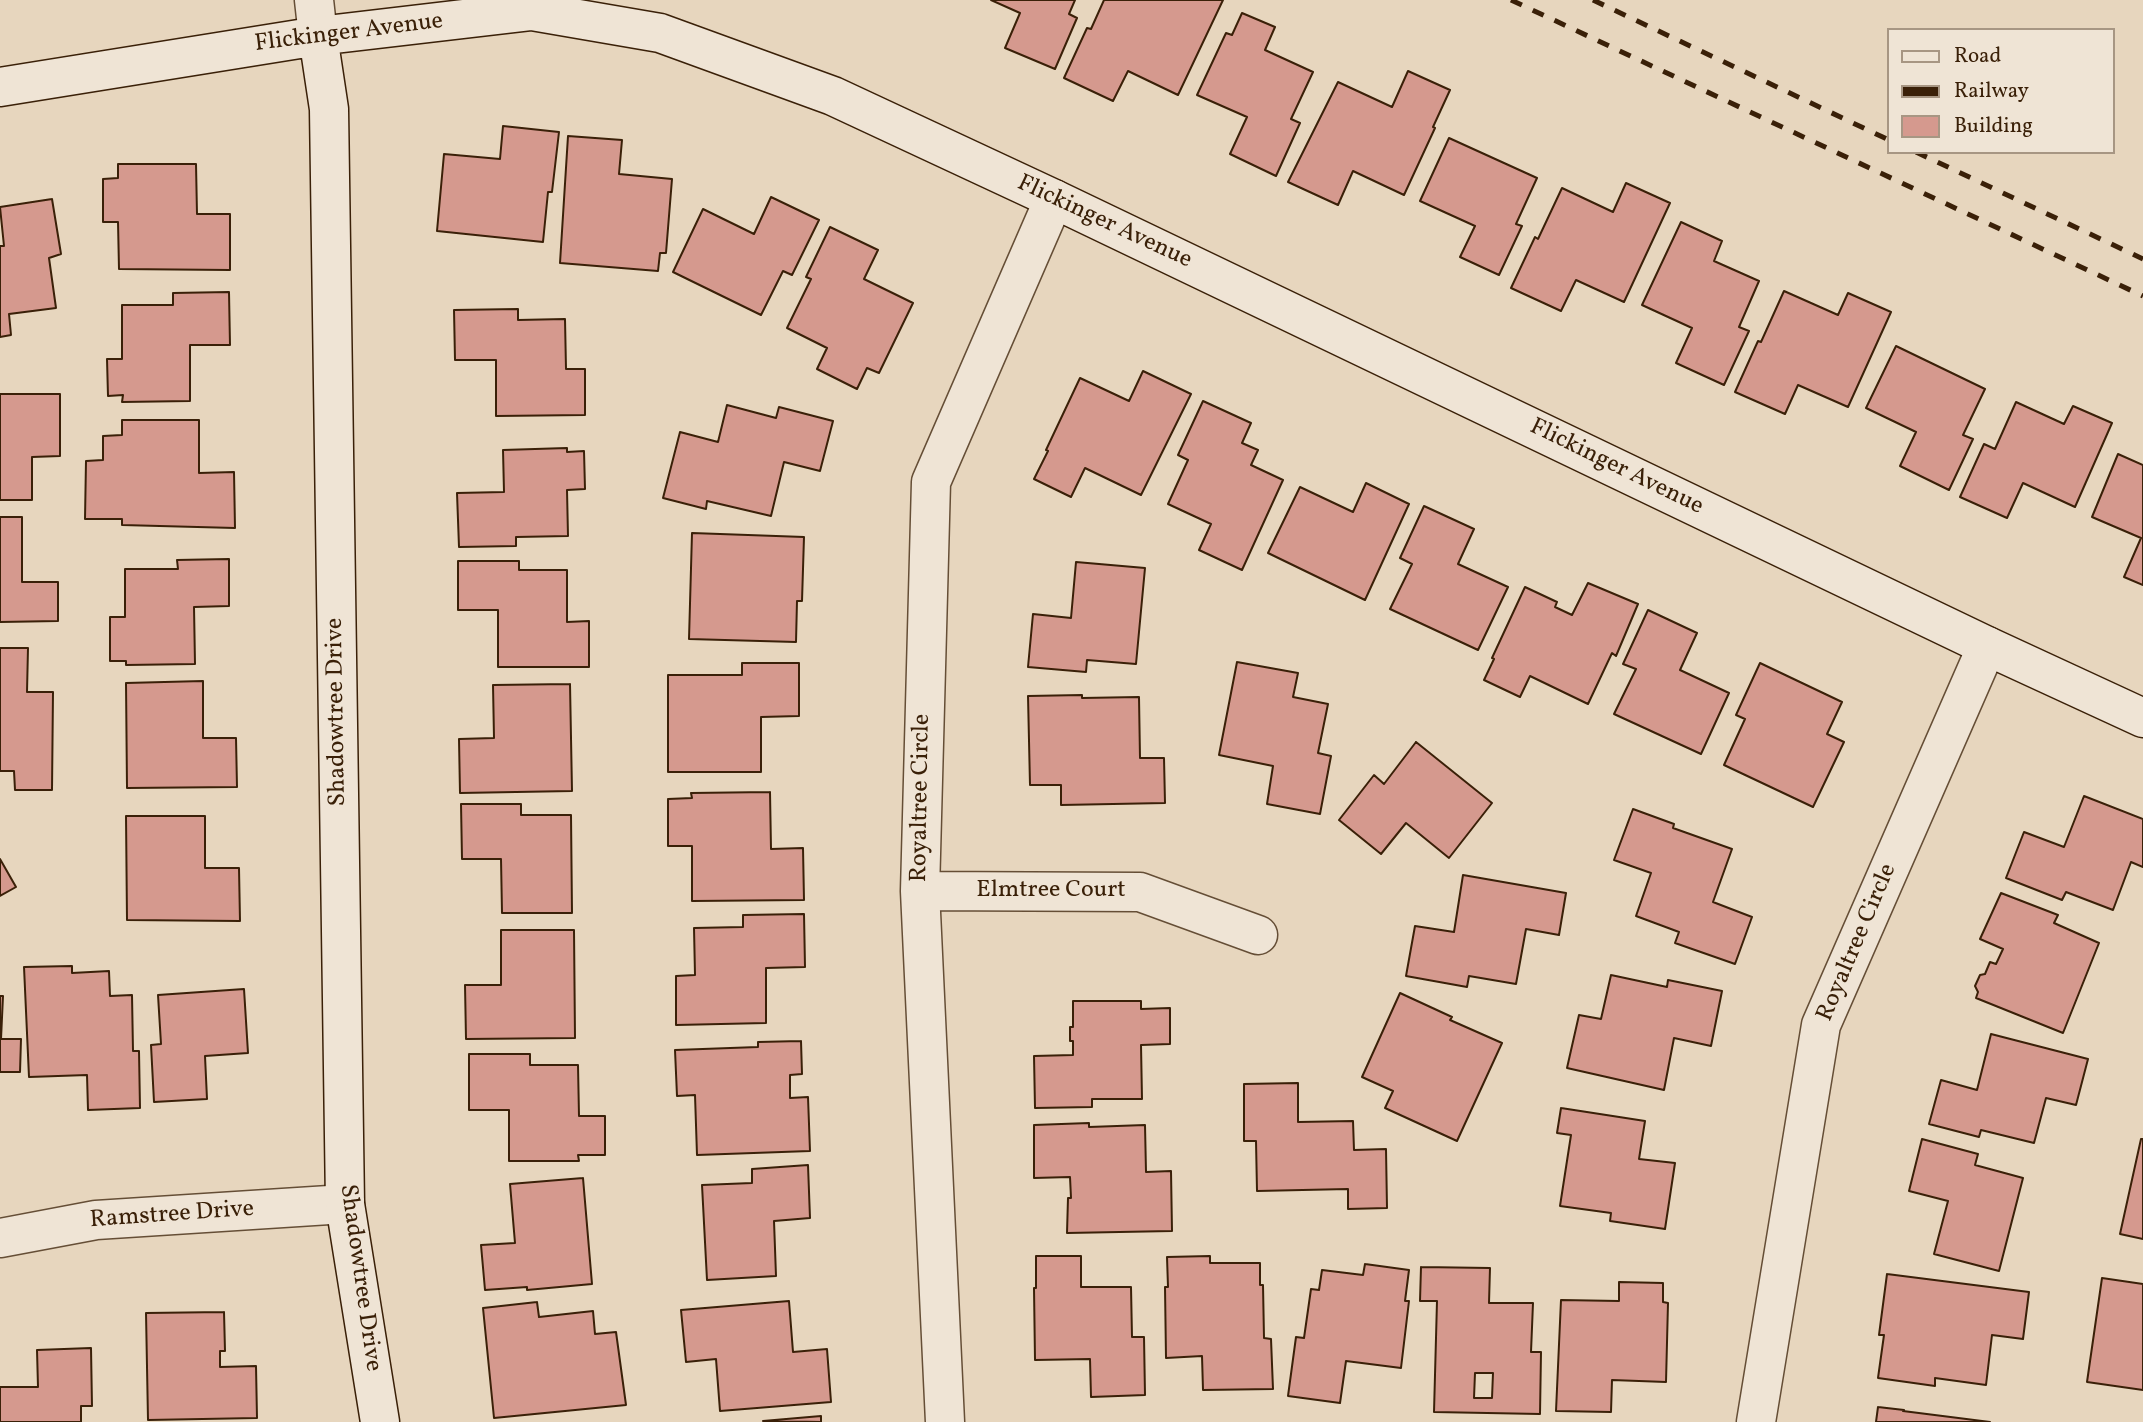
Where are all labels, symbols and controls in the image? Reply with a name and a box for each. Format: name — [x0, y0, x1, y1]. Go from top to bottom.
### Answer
street label: Flickinger Avenue — [253, 8, 445, 60]
legend — [1888, 28, 2115, 154]
text: Road — [1954, 42, 2001, 71]
text: Railway — [1954, 77, 2029, 106]
text: Building — [1954, 112, 2033, 141]
street label: Flickinger Avenue — [1012, 170, 1196, 276]
street label: Flickinger Avenue — [1524, 413, 1708, 523]
street label: Shadowtree Drive — [322, 617, 354, 807]
street label: Royaltree Circle — [906, 714, 938, 882]
street label: Royaltree Circle — [1812, 860, 1904, 1026]
street label: Elmtree Court — [976, 878, 1126, 906]
street label: Shadowtree Drive — [332, 1183, 386, 1373]
street label: Ramstree Drive — [89, 1196, 255, 1236]

